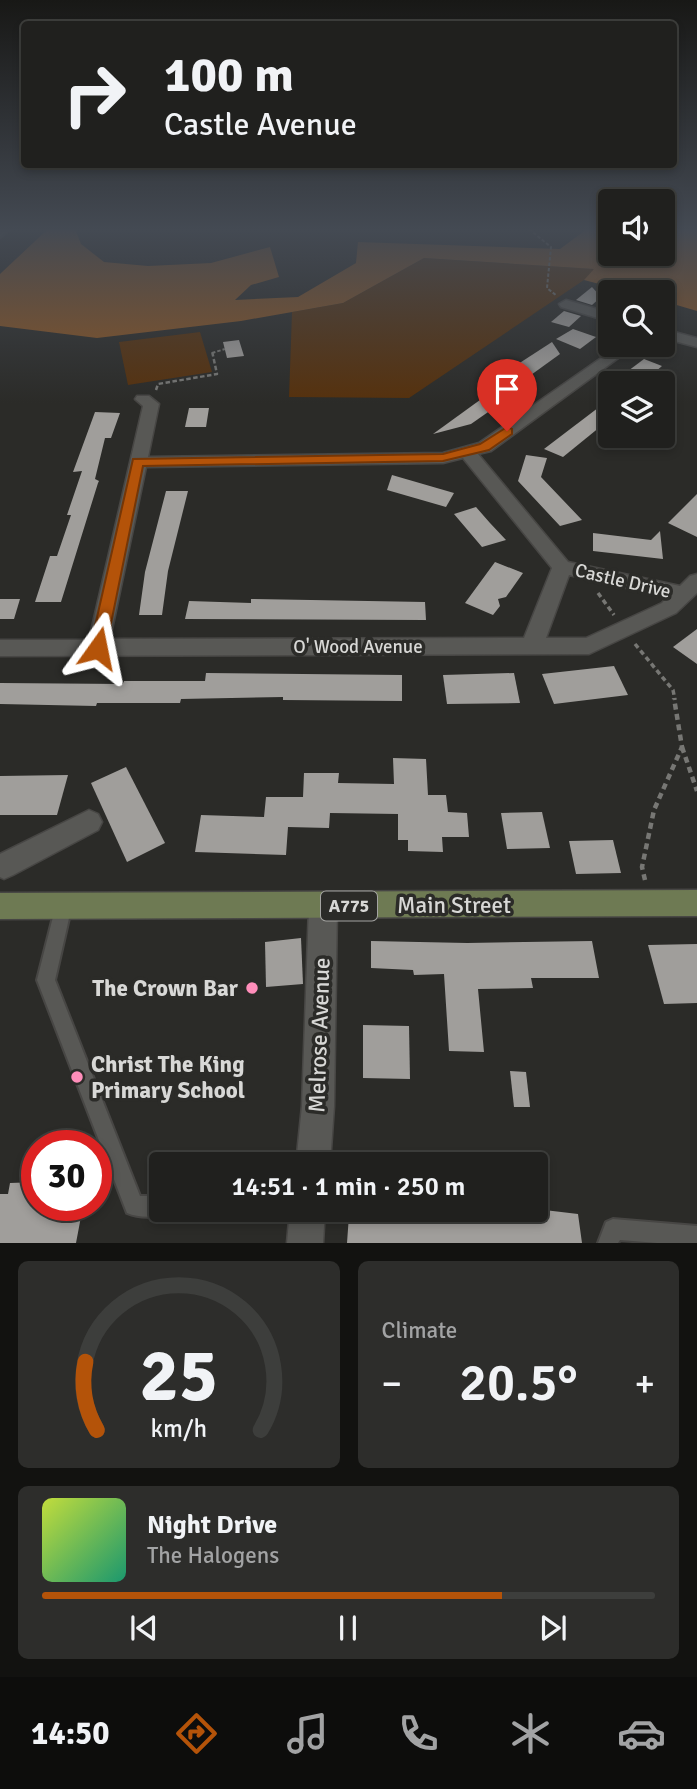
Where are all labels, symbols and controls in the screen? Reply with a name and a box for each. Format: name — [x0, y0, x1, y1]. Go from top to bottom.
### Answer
text: 100 m — [164, 45, 294, 105]
icon: right — [49, 49, 140, 140]
text: Castle Avenue — [164, 105, 357, 144]
map controls — [598, 189, 675, 448]
button: sound — [598, 189, 675, 266]
button: search — [598, 280, 675, 357]
pin — [477, 359, 537, 431]
icon: arrive — [488, 370, 526, 408]
button: layers — [598, 371, 675, 448]
street label: Castle Drive — [573, 558, 673, 604]
position arrow — [61, 611, 135, 685]
street label: O' Wood Avenue — [293, 635, 423, 659]
road number: A775 — [321, 891, 377, 920]
street label: Main Street — [397, 891, 511, 920]
street label: Melrose Avenue — [302, 957, 337, 1113]
place label: The Crown Bar — [92, 974, 239, 1003]
marker: The Crown Bar — [244, 980, 260, 996]
place label: Christ The King Primary School — [91, 1050, 245, 1105]
marker: Christ The King Primary School — [69, 1069, 85, 1085]
speed limit sign: 30 — [21, 1130, 112, 1221]
text: 14:51 · 1 min · 250 m — [232, 1171, 465, 1203]
text: Climate — [382, 1316, 457, 1345]
text: 25 — [139, 1333, 218, 1422]
text: 20.5° — [459, 1351, 578, 1415]
text: − — [382, 1360, 402, 1407]
text: + — [634, 1360, 655, 1407]
text: km/h — [150, 1413, 207, 1444]
text: Night Drive — [147, 1509, 277, 1541]
text: The Halogens — [147, 1541, 279, 1570]
icon: previous — [125, 1609, 163, 1647]
icon: pause — [329, 1609, 367, 1647]
icon: next — [534, 1609, 572, 1647]
icon: directions — [172, 1709, 221, 1758]
icon: music — [283, 1709, 332, 1758]
icon: phone — [394, 1709, 443, 1758]
icon: climate — [506, 1709, 555, 1758]
icon: car — [617, 1709, 666, 1758]
text: 14:50 — [31, 1714, 110, 1753]

